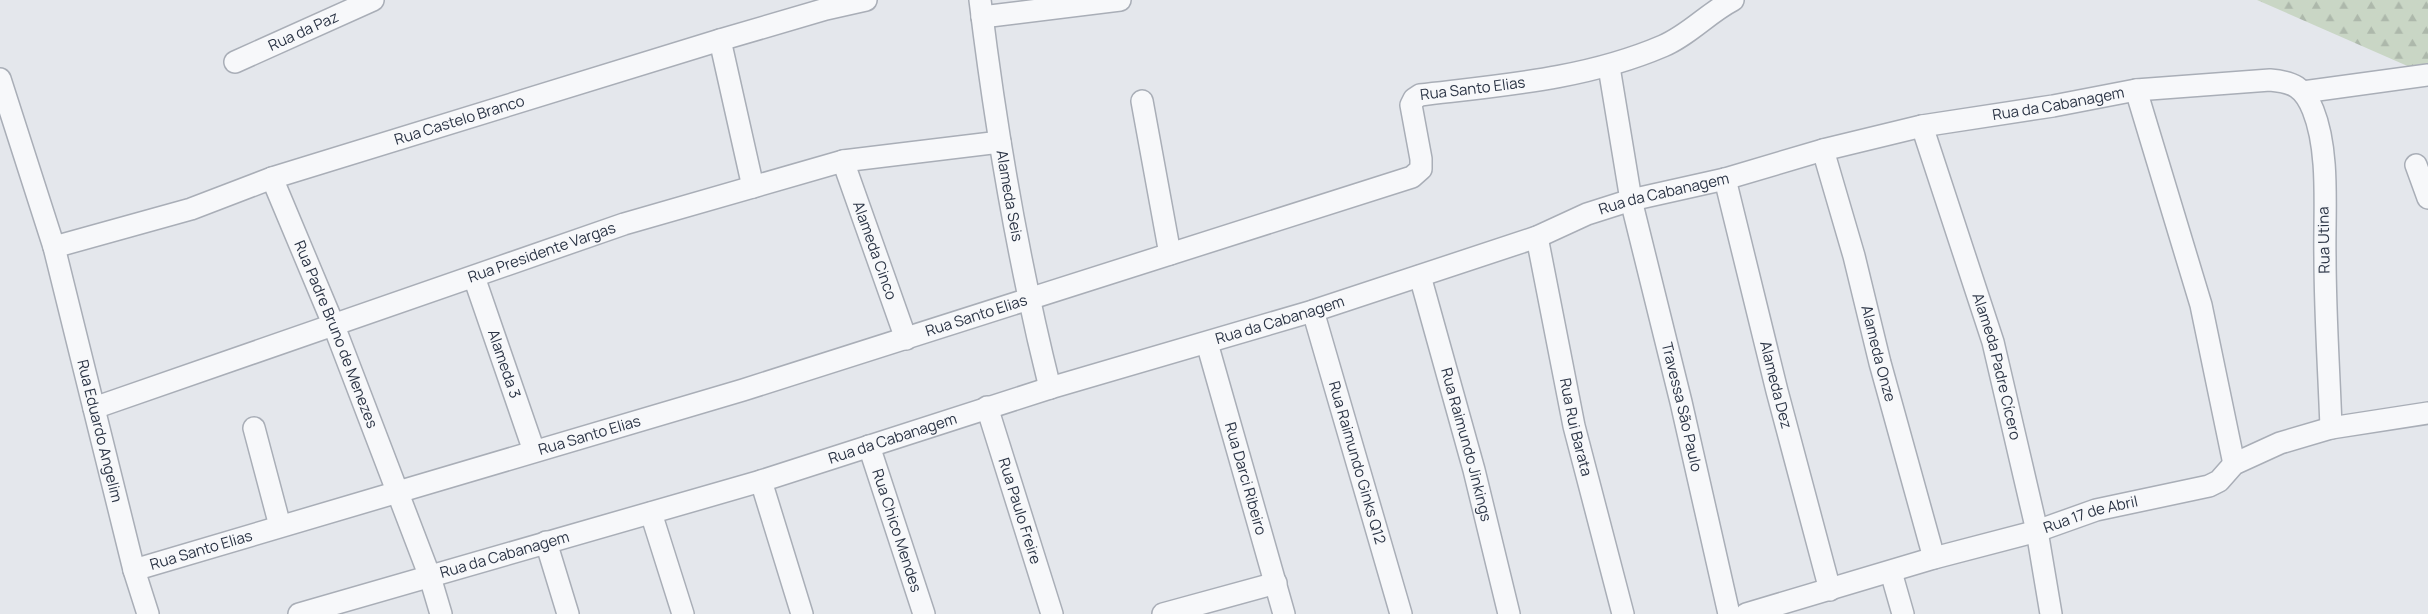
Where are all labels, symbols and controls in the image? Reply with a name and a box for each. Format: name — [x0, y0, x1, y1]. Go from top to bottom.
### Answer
street label: Rua da Paz — [265, 6, 342, 56]
street label: Rua Santo Elias — [1419, 71, 1527, 105]
street label: Rua da Cabanagem — [1991, 81, 2126, 125]
street label: Rua Castelo Branco — [392, 90, 527, 150]
street label: Alameda Seis — [991, 148, 1028, 243]
street label: Rua da Cabanagem — [1596, 167, 1731, 220]
street label: Alameda Cinco — [848, 198, 902, 303]
street label: Rua Utina — [2312, 206, 2335, 274]
street label: Rua Presidente Vargas — [465, 217, 618, 287]
street label: Rua Padre Bruno de Menezes — [289, 237, 383, 431]
street label: Rua Santo Elias — [923, 289, 1030, 341]
street label: Rua da Cabanagem — [1213, 290, 1347, 349]
street label: Alameda Padre Cícero — [1968, 290, 2026, 442]
street label: Alameda Onze — [1856, 303, 1901, 404]
street label: Alameda 3 — [483, 327, 526, 401]
street label: Alameda Dez — [1755, 339, 1798, 431]
street label: Travessa São Paulo — [1657, 340, 1708, 474]
street label: Rua Eduardo Angelim — [72, 357, 128, 504]
street label: Rua Raimundo Jinkings — [1436, 365, 1497, 524]
street label: Rua Rui Barata — [1555, 376, 1598, 478]
street label: Rua Raimundo Ginks Q12 — [1324, 379, 1391, 547]
street label: Rua da Cabanagem — [826, 408, 959, 469]
street label: Rua Santo Elias — [536, 410, 643, 460]
street label: Rua Darci Ribeiro — [1220, 420, 1272, 537]
street label: Rua Paulo Freire — [994, 455, 1047, 567]
street label: Rua Chico Mendes — [867, 466, 927, 595]
street label: Rua 17 de Abril — [2040, 490, 2140, 538]
street label: Rua Santo Elias — [147, 525, 255, 575]
street label: Rua da Cabanagem — [437, 526, 572, 583]

